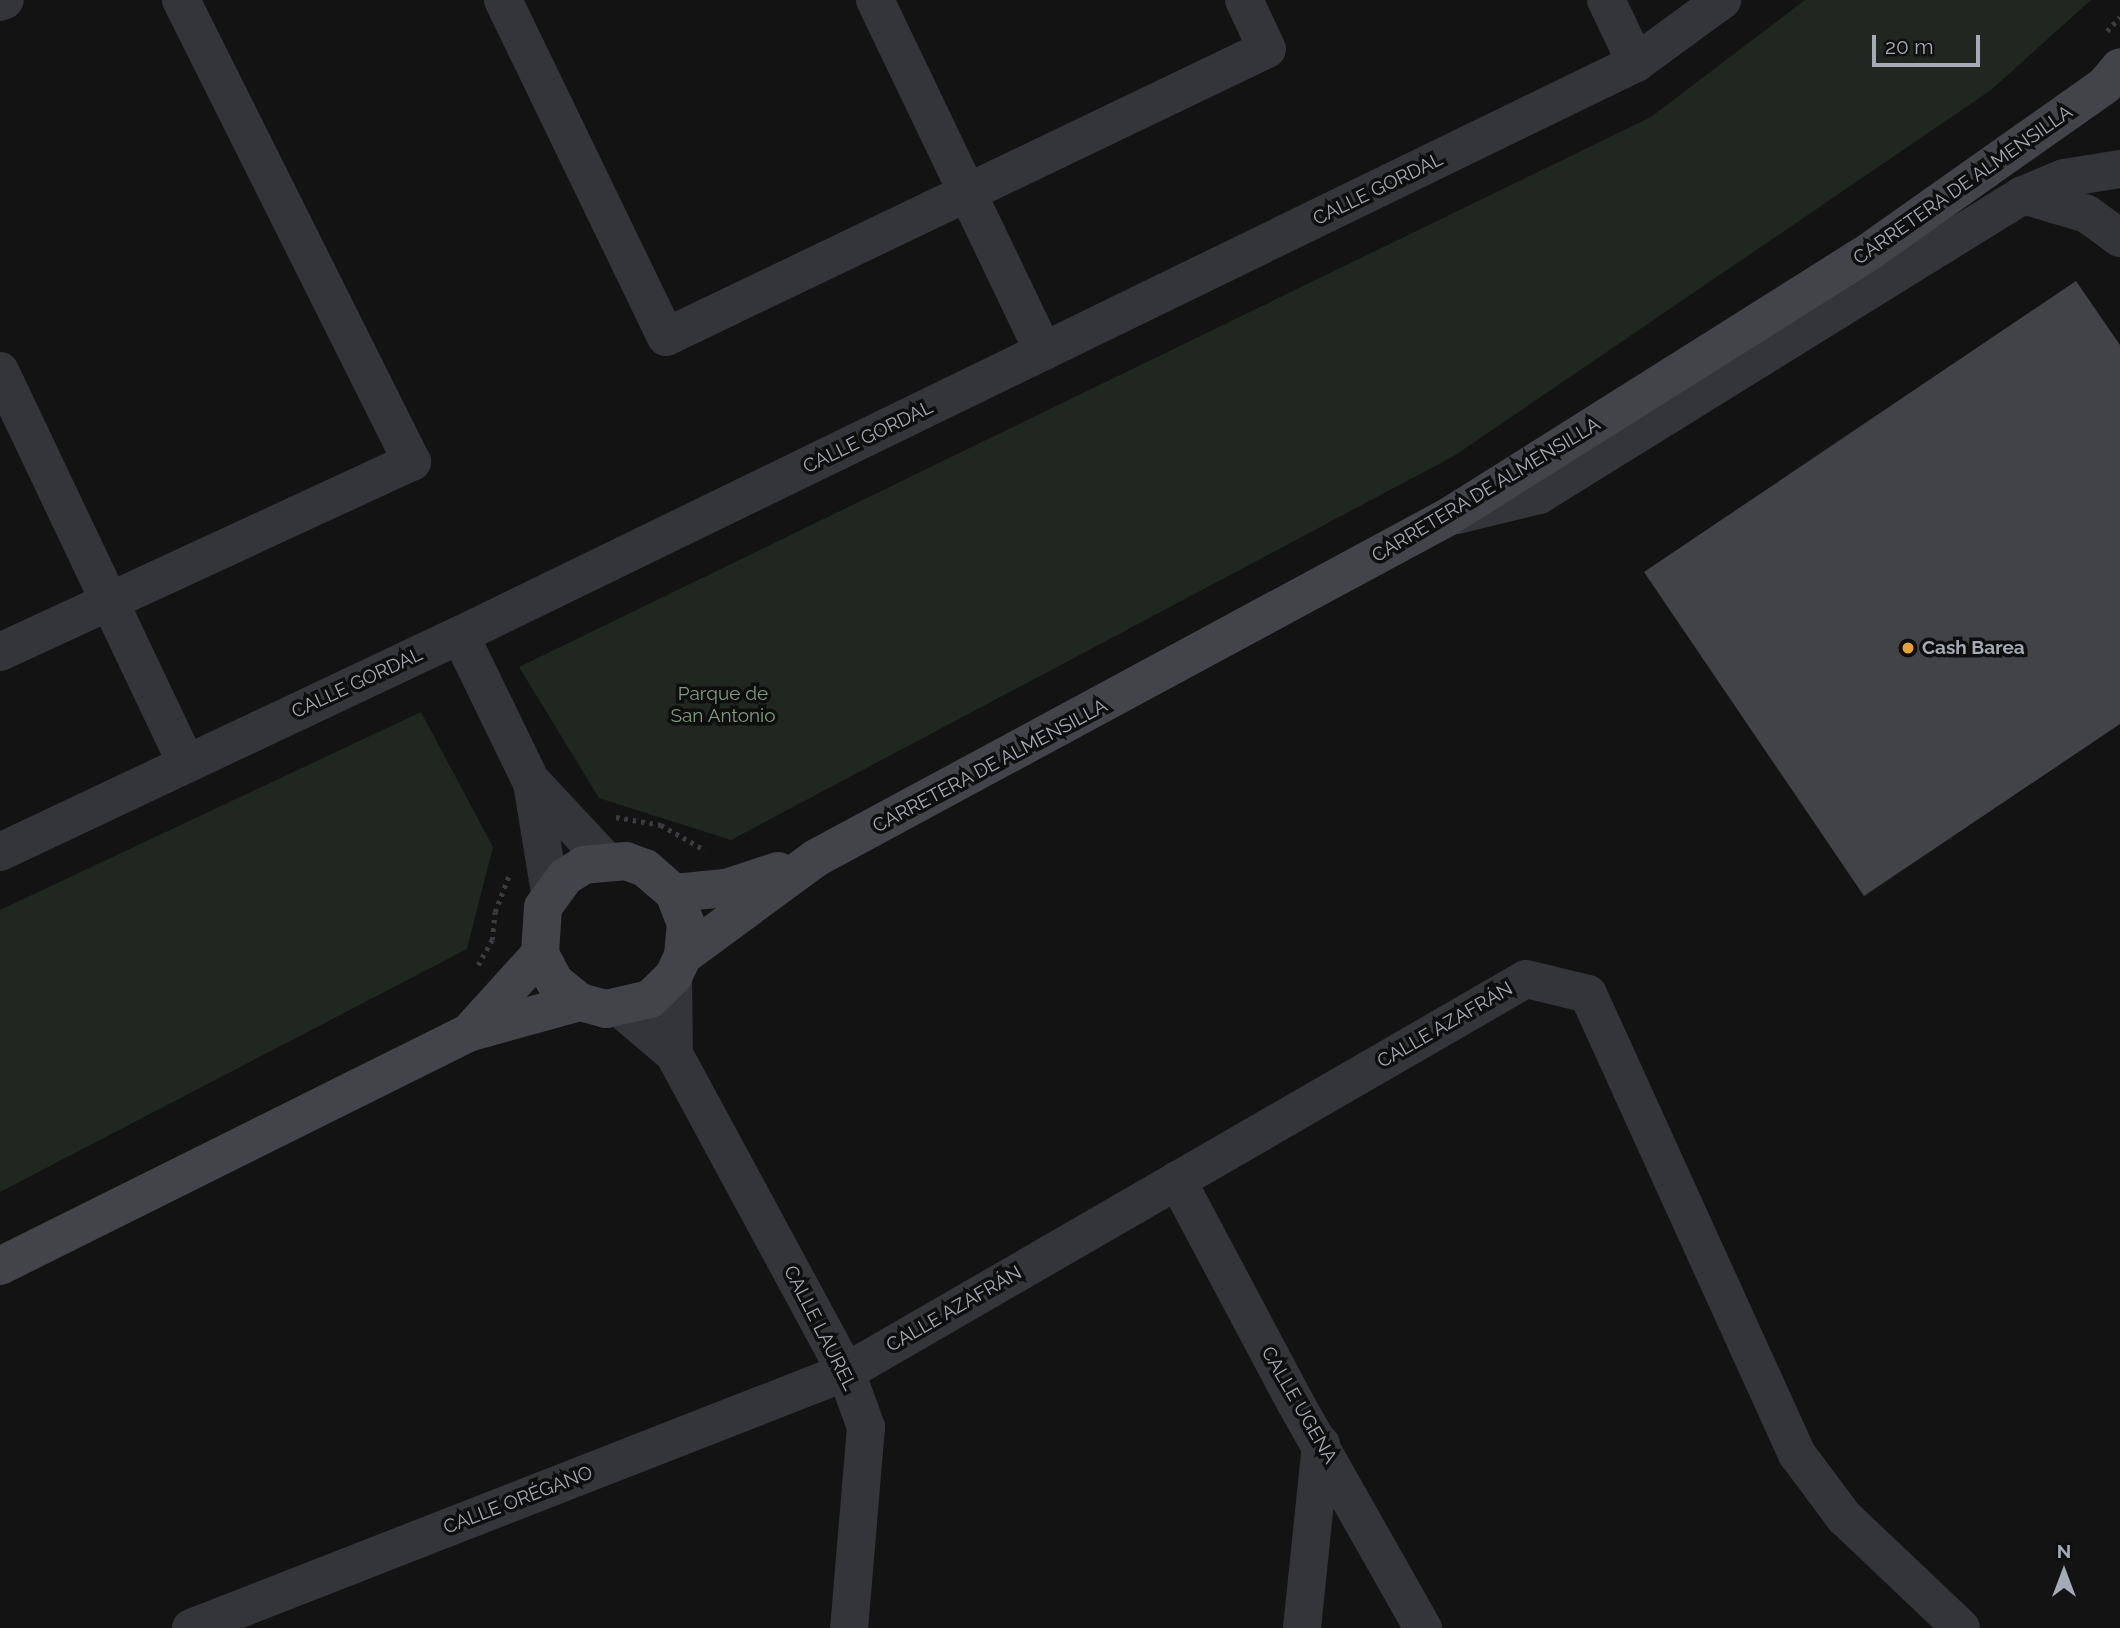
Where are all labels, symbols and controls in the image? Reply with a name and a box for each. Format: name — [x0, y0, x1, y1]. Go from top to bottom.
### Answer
scale bar — [1875, 21, 1983, 65]
text: 20 m — [1885, 34, 1933, 59]
street label: CARRETERA DE ALMENSILLA — [1849, 100, 2077, 270]
street label: CALLE GORDAL — [1309, 148, 1447, 230]
street label: CALLE GORDAL — [799, 396, 937, 478]
street label: CARRETERA DE ALMENSILLA — [1367, 412, 1605, 568]
place label: Cash Barea — [1922, 637, 2025, 659]
marker: Cash Barea — [1900, 640, 1916, 656]
street label: CALLE GORDAL — [288, 643, 426, 723]
park label: Parque de San Antonio — [670, 683, 776, 727]
street label: CARRETERA DE ALMENSILLA — [868, 694, 1112, 838]
street label: CALLE AZAFRÁN — [1373, 977, 1517, 1073]
street label: CALLE AZAFRÁN — [882, 1261, 1026, 1357]
street label: CALLE LAUREL — [779, 1262, 861, 1394]
street label: CALLE UGENA — [1256, 1342, 1342, 1468]
street label: CALLE ORÉGANO — [440, 1461, 596, 1539]
north arrow — [2029, 1537, 2099, 1607]
text: N — [2057, 1540, 2071, 1562]

